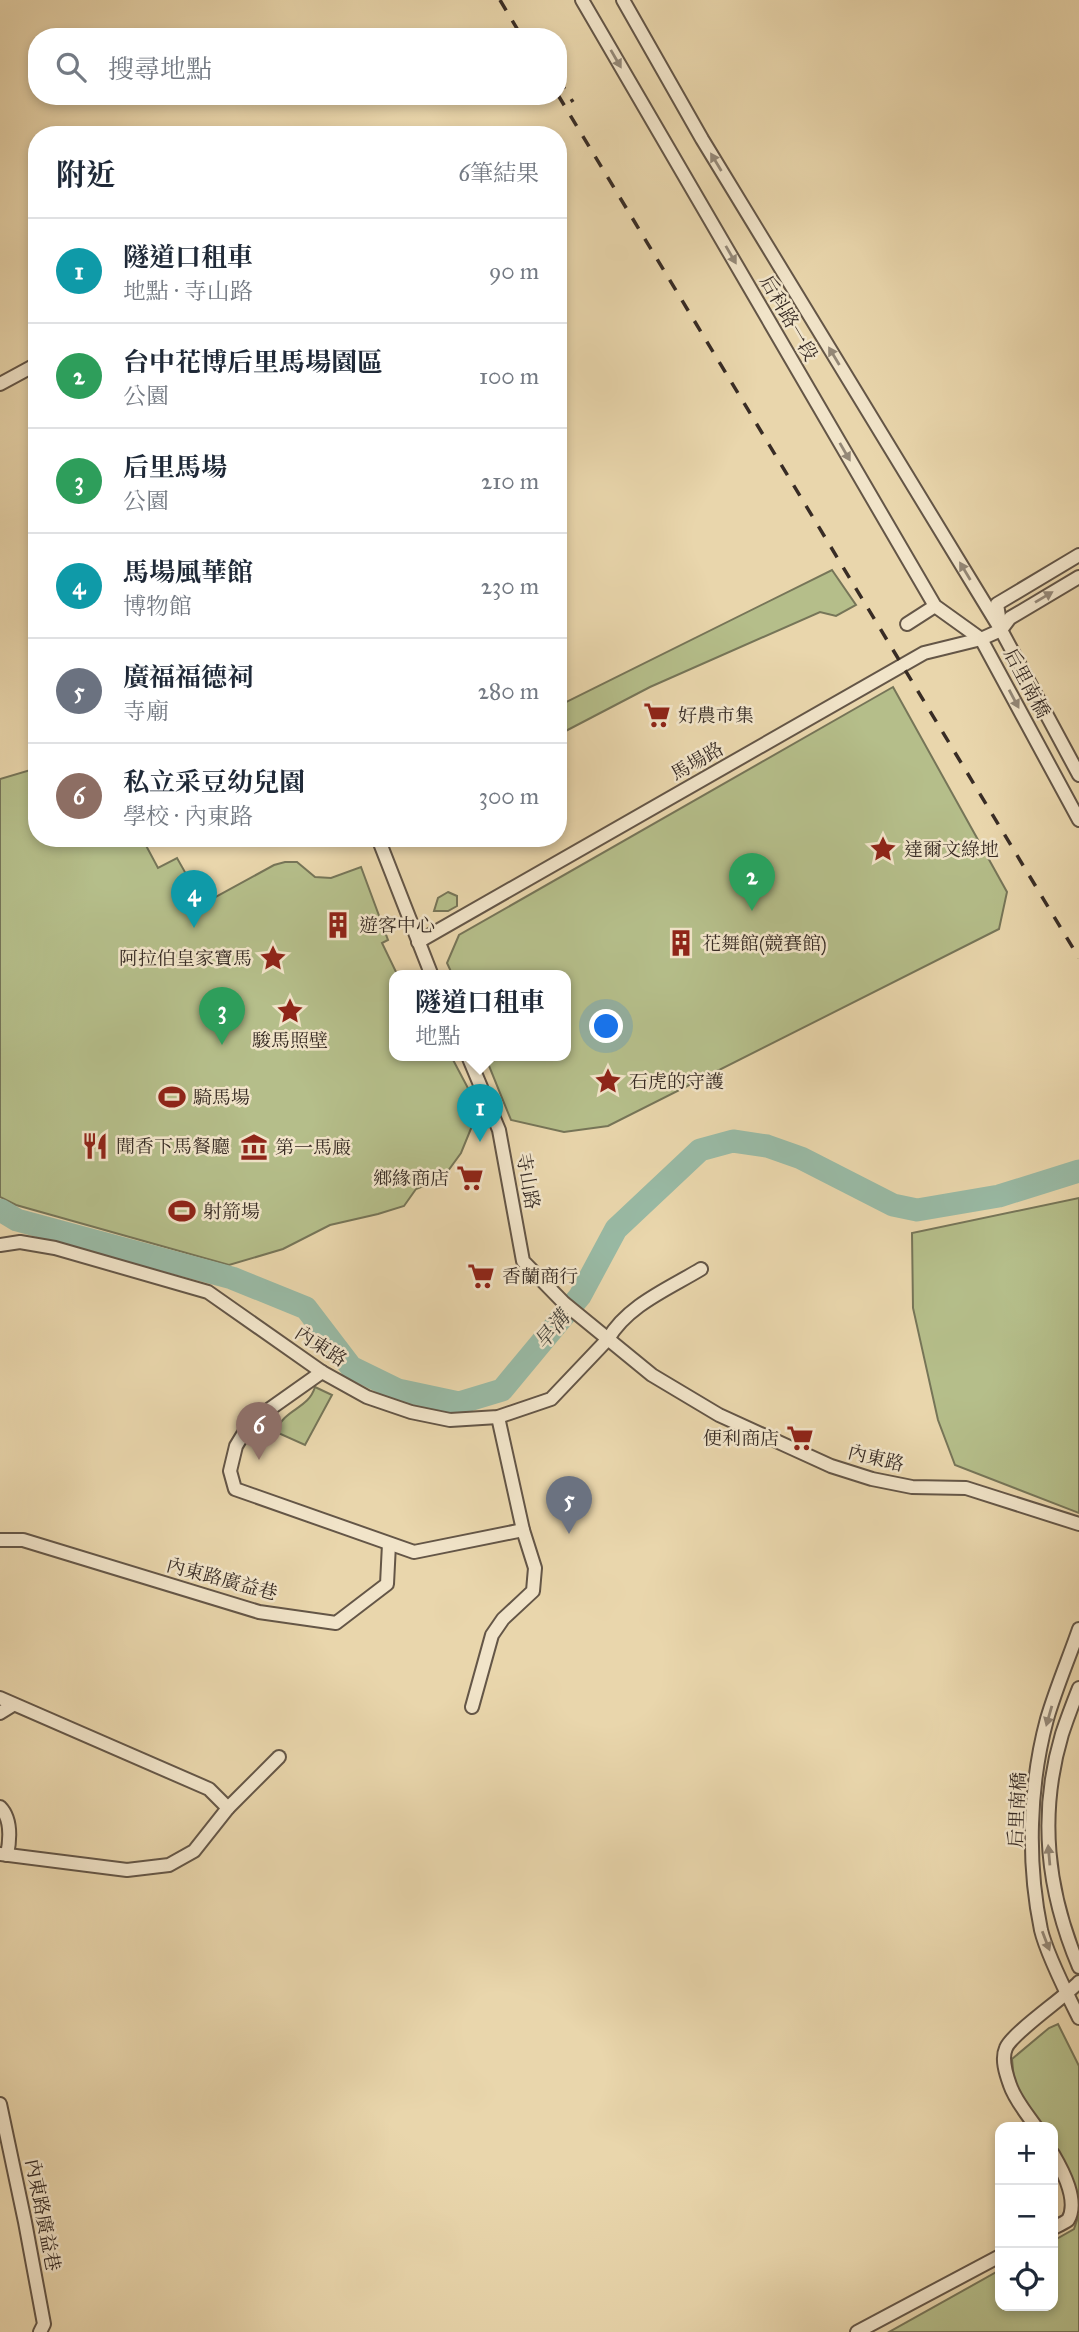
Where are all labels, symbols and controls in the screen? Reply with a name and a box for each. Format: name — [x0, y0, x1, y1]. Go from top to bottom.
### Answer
search box — [28, 28, 567, 105]
icon: search — [52, 48, 90, 86]
one-way arrow — [610, 49, 622, 69]
text: 搜尋地點 — [108, 53, 212, 85]
one-way arrow — [709, 152, 722, 171]
text: 附近 — [56, 157, 116, 193]
text: 6筆結果 — [458, 159, 539, 187]
text: 隧道口租車 — [123, 241, 253, 273]
one-way arrow — [724, 246, 737, 265]
text: 1 — [74, 257, 84, 285]
text: 90 m — [489, 257, 539, 285]
street label: 后科路一段 — [755, 271, 823, 365]
text: 地點 · 寺山路 — [123, 277, 253, 305]
text: 台中花博后里馬場園區 — [123, 346, 383, 378]
one-way arrow — [828, 347, 840, 366]
text: 2 — [73, 362, 85, 390]
text: 100 m — [479, 362, 539, 390]
text: 公園 — [123, 382, 169, 410]
one-way arrow — [839, 442, 851, 462]
text: 后里馬場 — [123, 451, 227, 483]
text: 3 — [74, 467, 84, 495]
text: 210 m — [481, 467, 539, 495]
text: 公園 — [123, 487, 169, 515]
text: 馬場風華館 — [123, 556, 253, 588]
one-way arrow — [959, 562, 971, 581]
text: 4 — [73, 572, 85, 600]
text: 230 m — [481, 572, 539, 600]
one-way arrow — [1035, 591, 1054, 603]
text: 博物館 — [123, 592, 192, 620]
street label: 后里南橋 — [999, 644, 1055, 722]
text: 廣福福德祠 — [123, 661, 253, 693]
text: 5 — [74, 677, 84, 705]
text: 280 m — [478, 677, 539, 705]
one-way arrow — [1008, 689, 1020, 709]
text: 寺廟 — [123, 697, 169, 725]
supermarket icon: 好農市集 — [642, 700, 672, 730]
place label: 好農市集 — [678, 704, 754, 727]
street label: 馬場路 — [667, 737, 727, 785]
text: 私立采豆幼兒園 — [123, 766, 305, 798]
text: 6 — [73, 782, 85, 810]
text: 300 m — [479, 782, 539, 810]
text: 學校 · 內東路 — [123, 802, 253, 830]
place icon: 達爾文綠地 — [868, 834, 898, 864]
place label: 達爾文綠地 — [904, 838, 999, 861]
pin: 2 — [729, 853, 775, 911]
pin: 4 — [171, 870, 217, 928]
building icon: 遊客中心 — [323, 910, 353, 940]
place label: 遊客中心 — [359, 914, 435, 937]
building icon: 花舞館(競賽館) — [666, 928, 696, 958]
place label: 花舞館(競賽館) — [702, 932, 827, 956]
place icon: 阿拉伯皇家寶馬 — [258, 943, 288, 973]
place label: 阿拉伯皇家寶馬 — [119, 947, 252, 970]
popup — [389, 970, 571, 1061]
text: 隧道口租車 — [415, 986, 545, 1018]
pin: 3 — [199, 987, 245, 1045]
place icon: 駿馬照壁 — [275, 996, 305, 1026]
your location — [589, 1009, 623, 1043]
text: 地點 — [415, 1022, 461, 1050]
place label: 駿馬照壁 — [252, 1029, 328, 1052]
place icon: 石虎的守護 — [593, 1066, 623, 1096]
place label: 石虎的守護 — [629, 1070, 724, 1093]
sports icon: 騎馬場 — [157, 1082, 187, 1112]
pin: 1 — [457, 1084, 503, 1142]
place label: 騎馬場 — [193, 1086, 250, 1109]
restaurant icon: 聞香下馬餐廳 — [80, 1131, 110, 1161]
museum icon: 第一馬廄 — [239, 1132, 269, 1162]
place label: 聞香下馬餐廳 — [116, 1135, 230, 1158]
place label: 第一馬廄 — [275, 1136, 351, 1159]
street label: 寺山路 — [512, 1151, 544, 1211]
supermarket icon: 鄉緣商店 — [455, 1163, 485, 1193]
place label: 鄉緣商店 — [373, 1167, 449, 1190]
sports icon: 射箭場 — [167, 1196, 197, 1226]
place label: 射箭場 — [203, 1200, 260, 1223]
supermarket icon: 香蘭商行 — [466, 1261, 496, 1291]
place label: 香蘭商行 — [502, 1265, 578, 1288]
water label: 旱溝 — [529, 1303, 577, 1354]
street label: 內東路 — [291, 1321, 351, 1371]
pin: 6 — [236, 1402, 282, 1460]
supermarket icon: 便利商店 — [785, 1423, 815, 1453]
place label: 便利商店 — [703, 1427, 779, 1450]
street label: 內東路 — [846, 1440, 906, 1476]
pin: 5 — [546, 1476, 592, 1534]
street label: 內東路廣益巷 — [164, 1553, 280, 1605]
one-way arrow — [1043, 1706, 1053, 1727]
street label: 后里南橋 — [1004, 1771, 1030, 1849]
one-way arrow — [1043, 1844, 1054, 1866]
one-way arrow — [1040, 1930, 1051, 1951]
map controls — [995, 2122, 1058, 2311]
button: + — [995, 2122, 1058, 2185]
street label: 內東路廣益巷 — [21, 2157, 65, 2273]
button: − — [995, 2185, 1058, 2248]
button: locate — [995, 2248, 1058, 2311]

